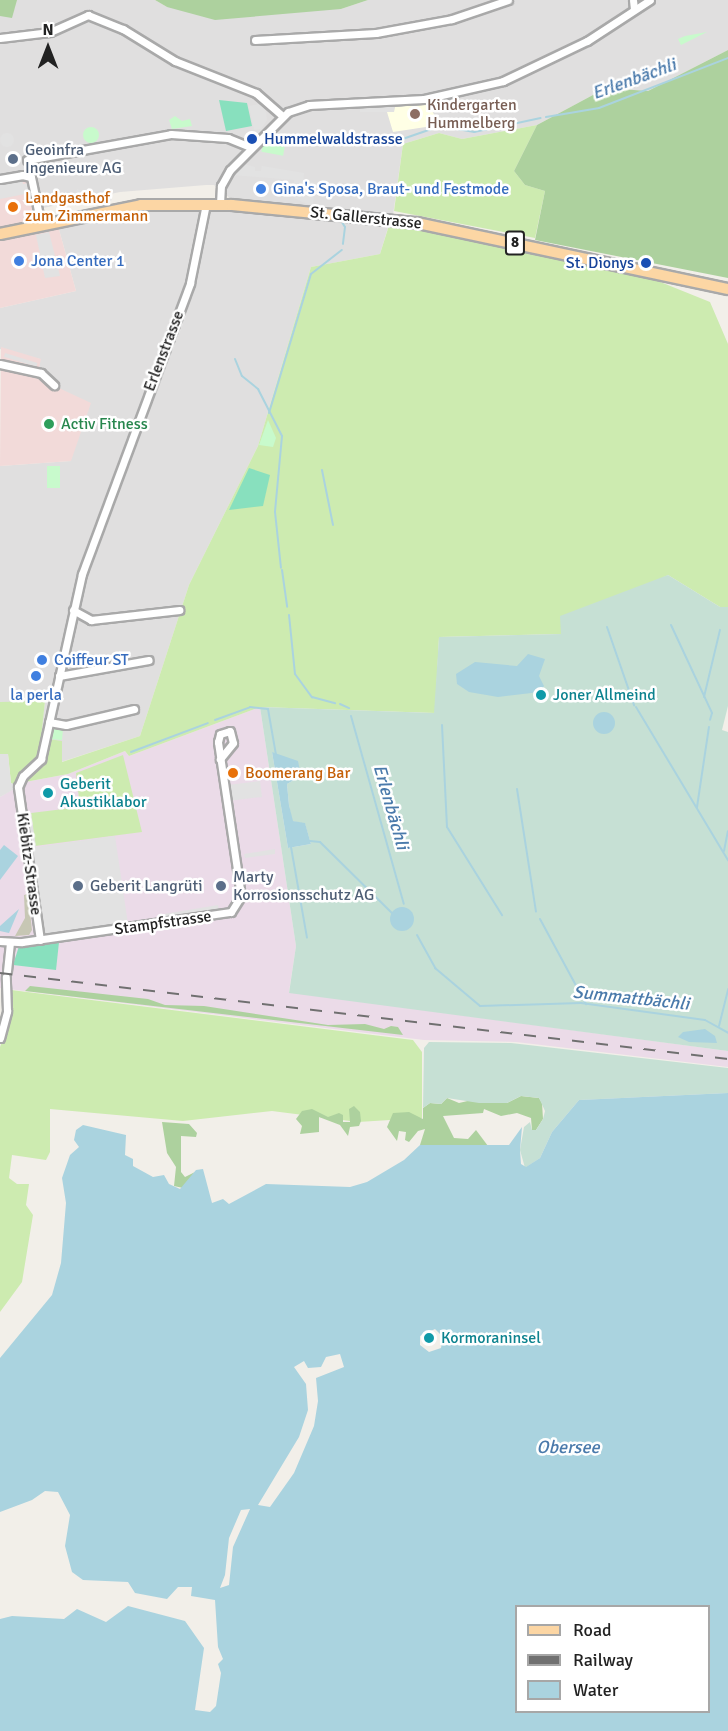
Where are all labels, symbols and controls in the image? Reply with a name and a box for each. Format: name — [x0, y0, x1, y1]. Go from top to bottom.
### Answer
north arrow — [18, 18, 78, 78]
text: N — [42, 20, 54, 40]
water label: Erlenbächli — [589, 54, 679, 104]
place label: Kindergarten Hummelberg — [427, 95, 517, 133]
marker: Kindergarten Hummelberg — [408, 107, 422, 121]
place label: Hummelwaldstrasse — [264, 129, 403, 149]
marker: Hummelwaldstrasse — [245, 132, 259, 146]
place label: Geoinfra Ingenieure AG — [25, 140, 122, 178]
marker: Geoinfra Ingenieure AG — [6, 152, 20, 166]
place label: Gina's Sposa, Braut- und Festmode — [273, 179, 509, 199]
marker: Gina's Sposa, Braut- und Festmode — [254, 182, 268, 196]
place label: Landgasthof zum Zimmermann — [25, 188, 148, 226]
marker: Landgasthof zum Zimmermann — [6, 200, 20, 214]
street label: St. Gallerstrasse — [309, 203, 423, 233]
road number: 8 — [504, 231, 526, 255]
place label: Jona Center 1 — [31, 251, 125, 271]
place label: St. Dionys — [566, 253, 634, 273]
marker: Jona Center 1 — [12, 254, 26, 268]
marker: St. Dionys — [639, 256, 653, 270]
street label: Erlenstrasse — [140, 308, 188, 394]
place label: Activ Fitness — [61, 414, 148, 434]
marker: Activ Fitness — [42, 417, 56, 431]
place label: Coiffeur ST — [54, 650, 129, 670]
marker: Coiffeur ST — [35, 653, 49, 667]
marker: la perla — [29, 669, 43, 683]
place label: la perla — [10, 685, 62, 705]
place label: Joner Allmeind — [553, 685, 656, 705]
marker: Joner Allmeind — [534, 688, 548, 702]
water label: Erlenbächli — [369, 762, 413, 852]
place label: Boomerang Bar — [245, 763, 350, 783]
marker: Boomerang Bar — [226, 766, 240, 780]
place label: Geberit Akustiklabor — [60, 774, 147, 812]
marker: Geberit Akustiklabor — [41, 786, 55, 800]
street label: Kiebitz-Strasse — [12, 812, 46, 916]
place label: Marty Korrosionsschutz AG — [233, 867, 374, 905]
place label: Geberit Langrüti — [90, 876, 202, 896]
marker: Geberit Langrüti — [71, 879, 85, 893]
marker: Marty Korrosionsschutz AG — [214, 879, 228, 893]
street label: Stampfstrasse — [113, 907, 213, 939]
water label: Summattbächli — [572, 981, 690, 1015]
place label: Kormoraninsel — [441, 1328, 541, 1348]
marker: Kormoraninsel — [422, 1331, 436, 1345]
water label: Obersee — [537, 1436, 599, 1458]
legend — [515, 1605, 710, 1713]
text: Road — [573, 1619, 612, 1641]
text: Railway — [573, 1649, 633, 1671]
text: Water — [573, 1679, 618, 1701]

